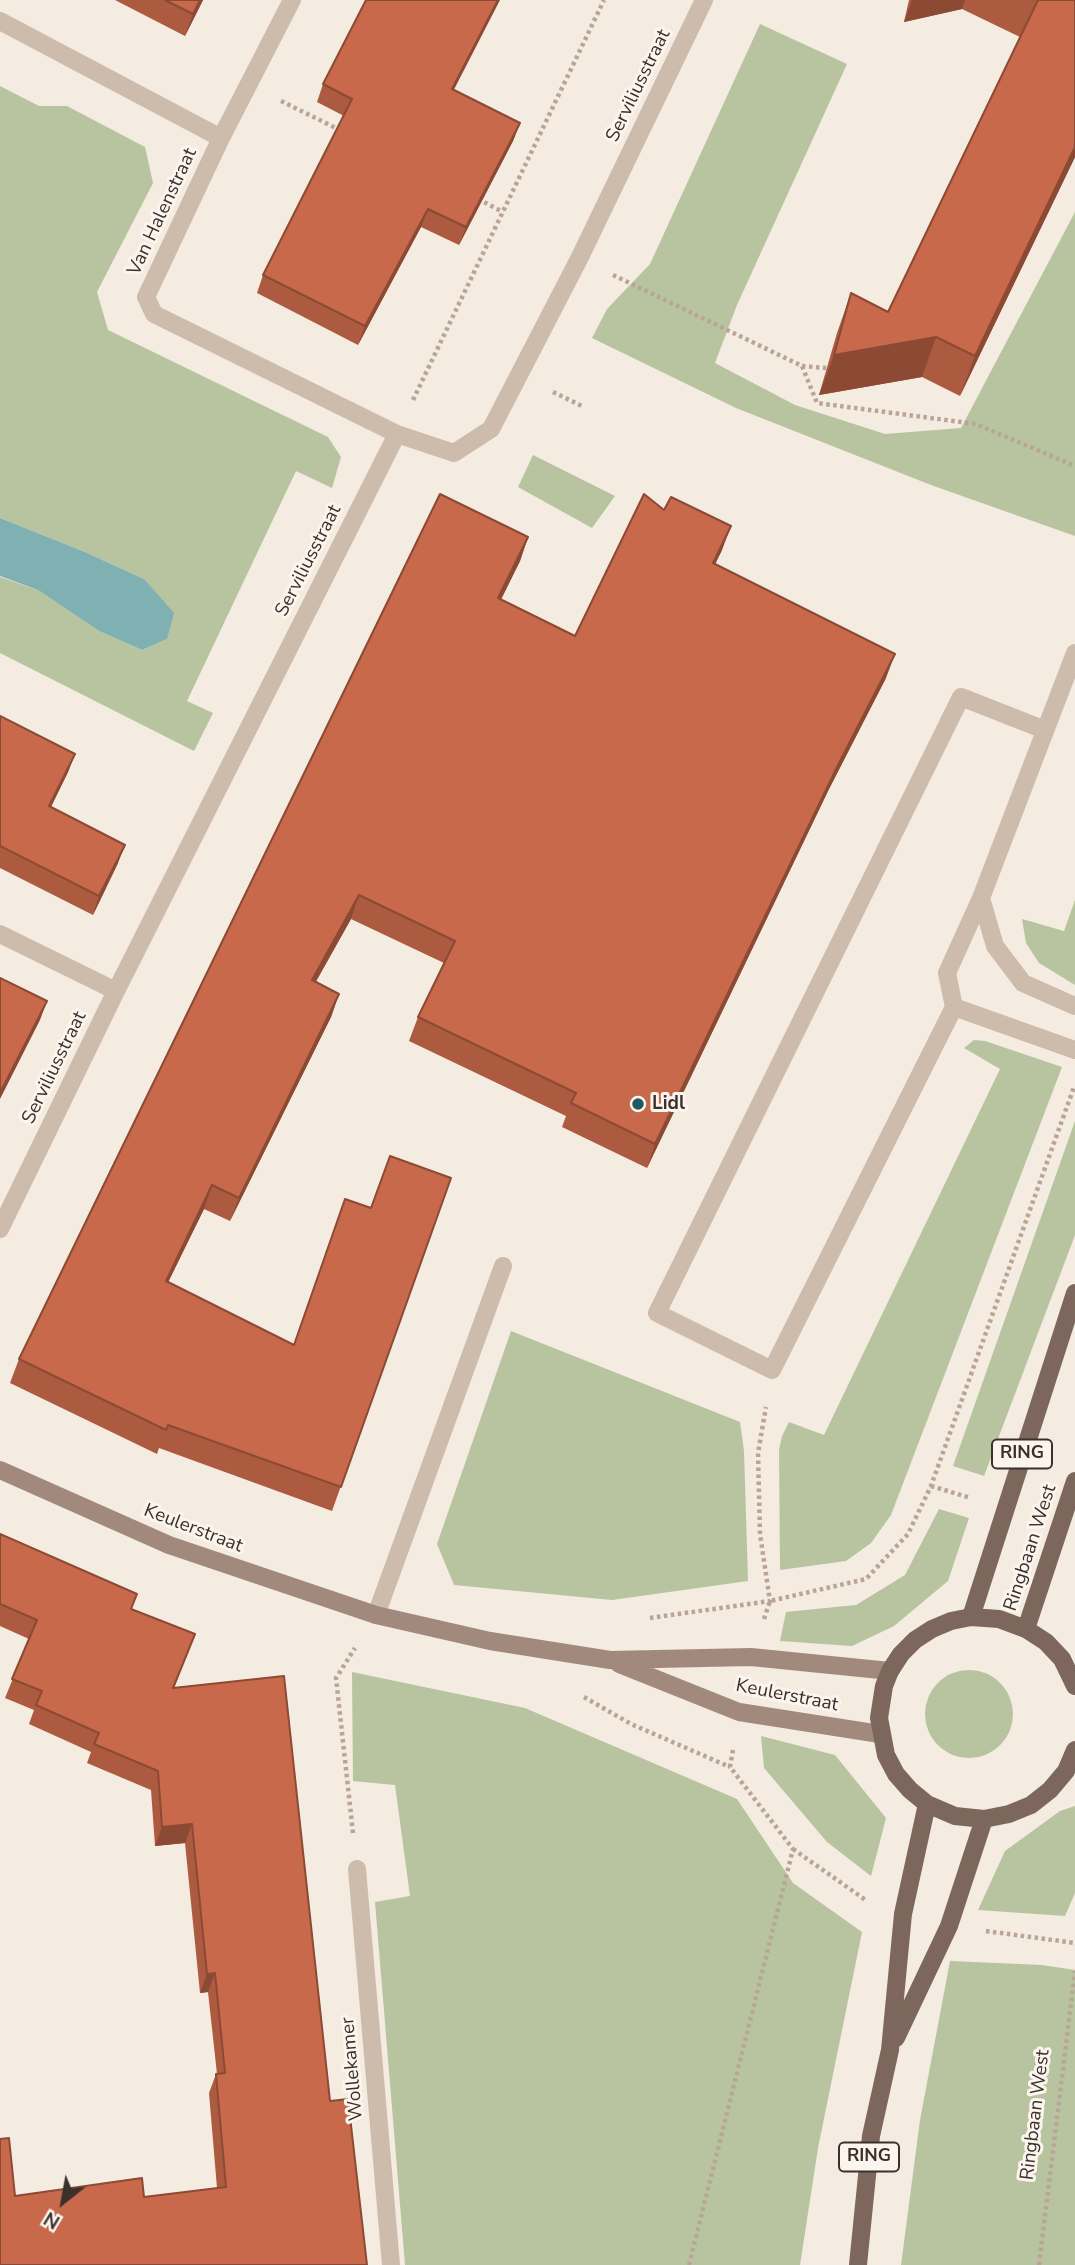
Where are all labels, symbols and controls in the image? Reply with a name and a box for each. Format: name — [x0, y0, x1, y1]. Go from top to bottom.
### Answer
street label: Serviliusstraat — [602, 26, 676, 146]
street label: Van Halenstraat — [124, 145, 202, 279]
street label: Serviliusstraat — [271, 501, 347, 621]
street label: Serviliusstraat — [18, 1008, 92, 1128]
place label: Lidl — [652, 1093, 685, 1115]
marker: Lidl — [630, 1096, 646, 1112]
road number: RING — [992, 1440, 1052, 1469]
street label: Ringbaan West — [1000, 1482, 1062, 1614]
street label: Keulerstraat — [140, 1500, 246, 1558]
street label: Keulerstraat — [734, 1675, 840, 1717]
street label: Wollekamer — [337, 2016, 369, 2122]
street label: Ringbaan West — [1017, 2048, 1055, 2182]
road number: RING — [839, 2143, 899, 2172]
north arrow — [28, 2167, 98, 2237]
text: N — [39, 2205, 65, 2235]

